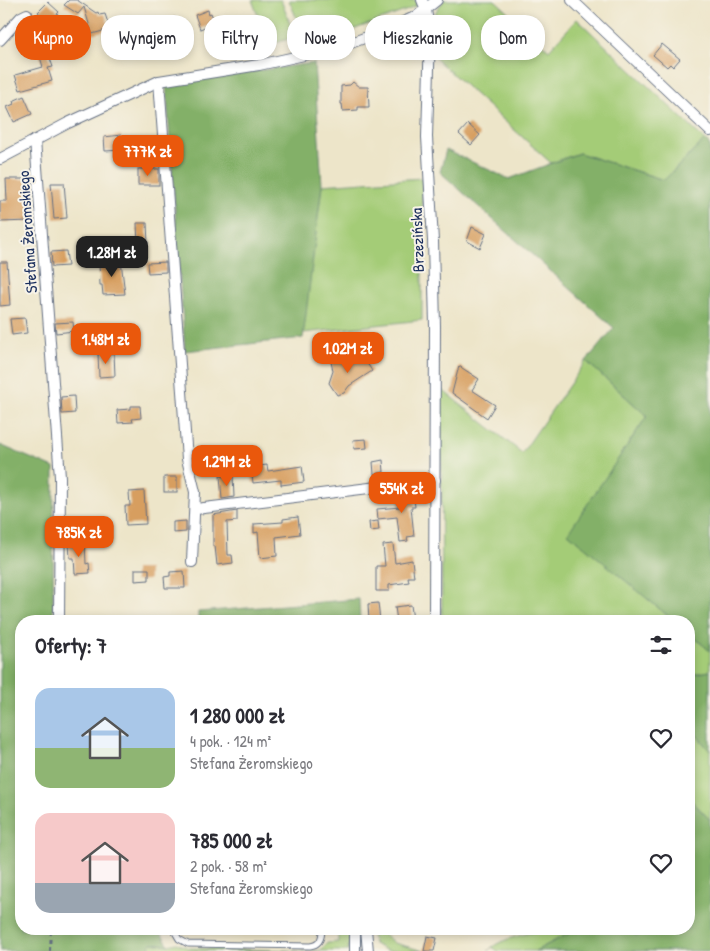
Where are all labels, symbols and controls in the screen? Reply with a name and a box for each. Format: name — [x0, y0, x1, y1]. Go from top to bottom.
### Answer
chip: Kupno — [15, 15, 91, 60]
chip: Wynajem — [101, 15, 194, 60]
chip: Filtry — [204, 15, 277, 60]
chip: Nowe — [287, 15, 355, 60]
chip: Mieszkanie — [365, 15, 471, 60]
chip: Dom — [481, 15, 545, 60]
pin: 777K zł — [102, 134, 194, 177]
text: 777K zł — [124, 140, 172, 162]
street label: Stefana Żeromskiego — [12, 169, 42, 294]
street label: Brzezińska — [405, 208, 429, 272]
pin: 1.28M zł — [60, 236, 164, 278]
text: 1.28M zł — [87, 241, 137, 263]
pin: 1.48M zł — [54, 322, 158, 365]
text: 1.48M zł — [82, 328, 130, 350]
pin: 1.02M zł — [296, 332, 400, 374]
text: 1.02M zł — [323, 337, 373, 359]
pin: 1.29M zł — [175, 444, 279, 487]
text: 1.29M zł — [203, 450, 251, 472]
pin: 554K zł — [356, 472, 448, 514]
text: 554K zł — [380, 477, 424, 499]
pin: 785K zł — [33, 516, 125, 558]
text: 785K zł — [56, 521, 102, 543]
text: Oferty: 7 — [35, 631, 107, 660]
icon: filters — [647, 631, 675, 659]
text: 1 280 000 zł — [190, 701, 286, 730]
icon: home — [75, 708, 135, 768]
icon: heart — [647, 724, 675, 752]
text: 4 pok. · 124 m² — [190, 730, 271, 752]
text: Stefana Żeromskiego — [190, 752, 313, 774]
text: 785 000 zł — [190, 826, 273, 855]
icon: home — [75, 833, 135, 893]
icon: heart — [647, 849, 675, 877]
text: 2 pok. · 58 m² — [190, 855, 267, 877]
text: Stefana Żeromskiego — [190, 877, 313, 899]

